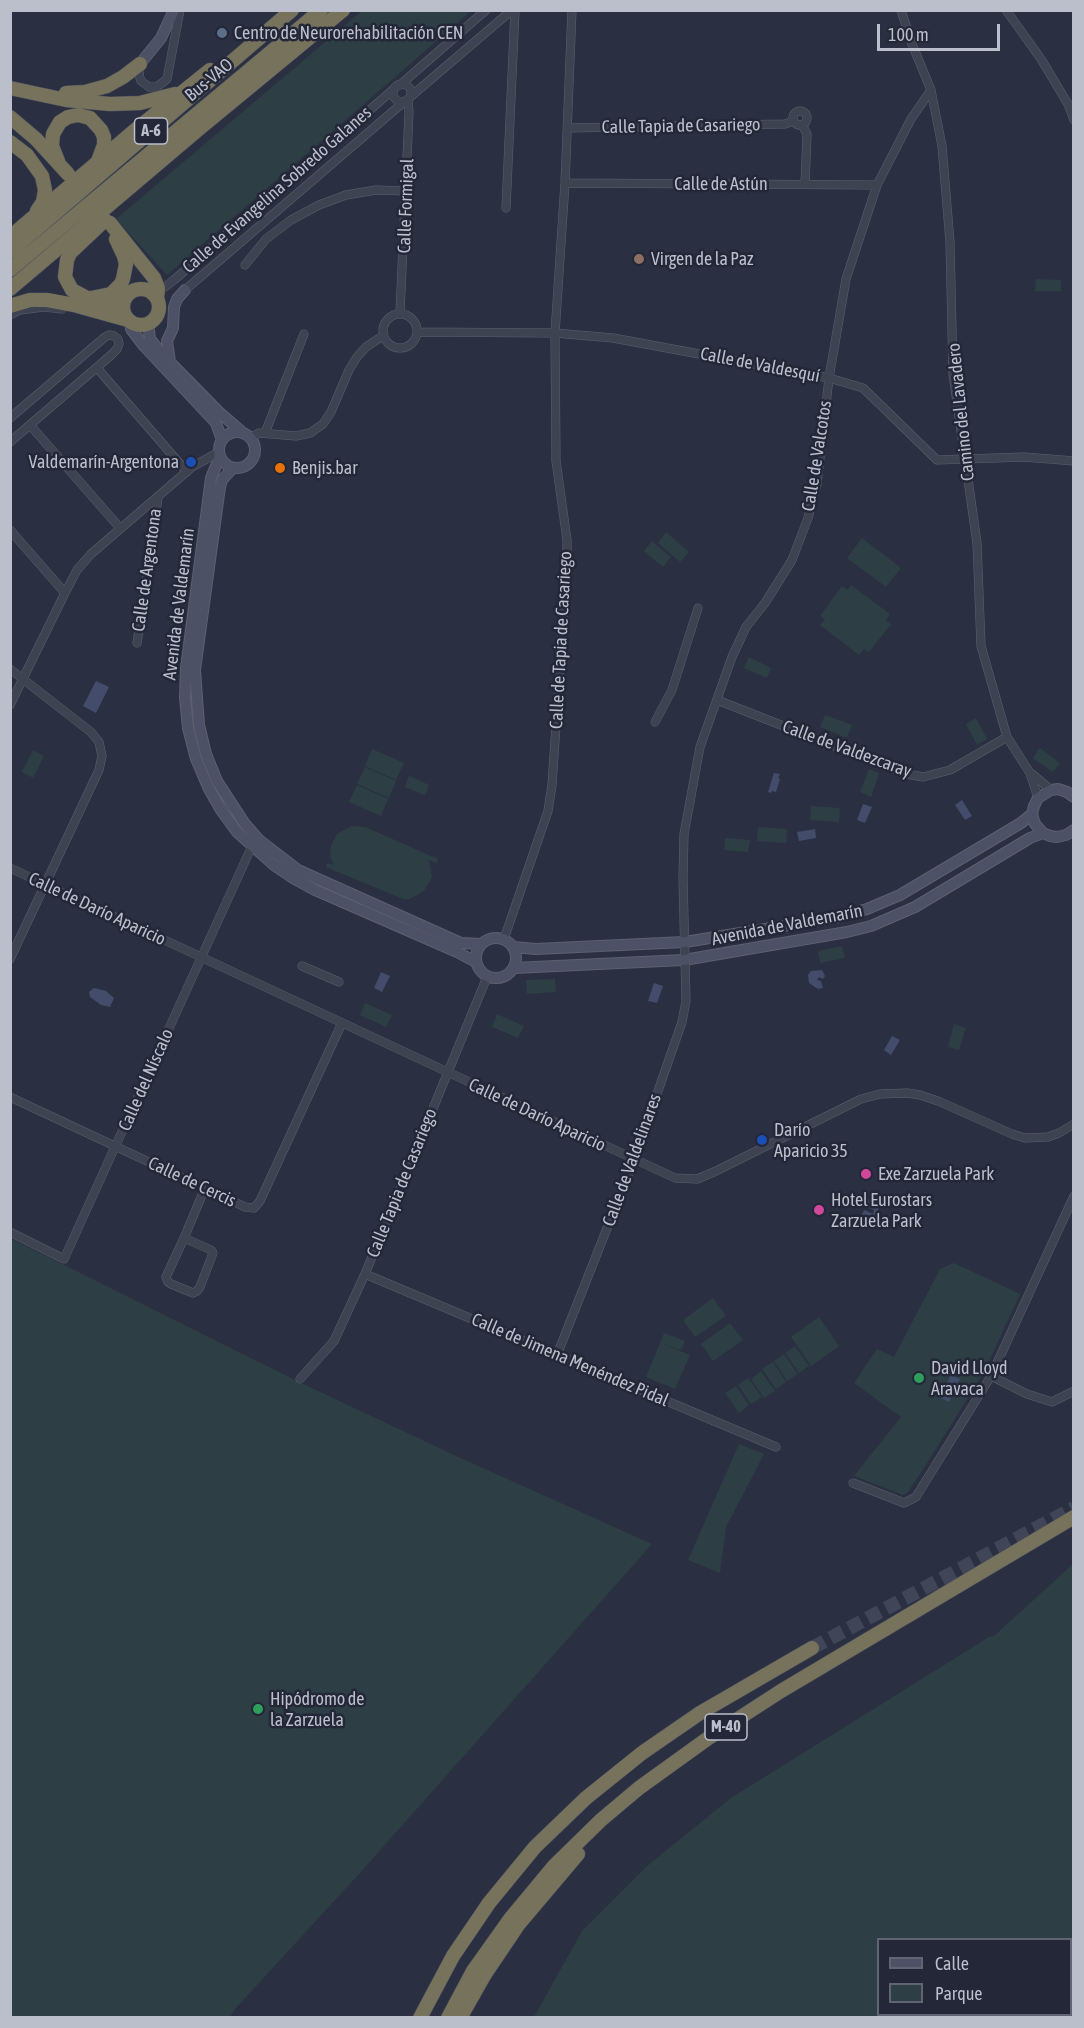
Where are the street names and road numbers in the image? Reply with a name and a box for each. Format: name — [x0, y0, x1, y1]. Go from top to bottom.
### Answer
street label: Bus-VAO — [181, 54, 237, 106]
street label: Calle de Evangelina Sobredo Galanes — [178, 102, 376, 278]
street label: Calle Tapia de Casariego — [601, 114, 761, 138]
road number: A-6 — [134, 118, 168, 144]
street label: Calle Formigal — [394, 158, 418, 254]
street label: Calle de Astún — [674, 173, 768, 195]
street label: Camino del Lavadero — [943, 342, 979, 482]
street label: Calle de Valdesquí — [698, 343, 822, 387]
street label: Calle de Valcotos — [798, 399, 836, 513]
street label: Calle de Argentona — [128, 507, 166, 633]
street label: Avenida de Valdemarín — [159, 527, 199, 681]
street label: Calle de Tapia de Casariego — [546, 551, 576, 729]
street label: Calle de Valdezcaray — [780, 716, 914, 782]
street label: Calle de Darío Aparicio — [25, 868, 169, 950]
street label: Avenida de Valdemarín — [710, 900, 864, 950]
street label: Calle del Níscalo — [114, 1026, 178, 1134]
street label: Calle de Darío Aparicio — [465, 1074, 609, 1156]
street label: Calle de Valdelinares — [598, 1091, 666, 1229]
street label: Calle Tapia de Casariego — [362, 1105, 442, 1261]
street label: Calle de Cercis — [145, 1152, 239, 1212]
street label: Calle de Jimena Menéndez Pidal — [468, 1309, 672, 1411]
road number: M-40 — [705, 1714, 747, 1740]

